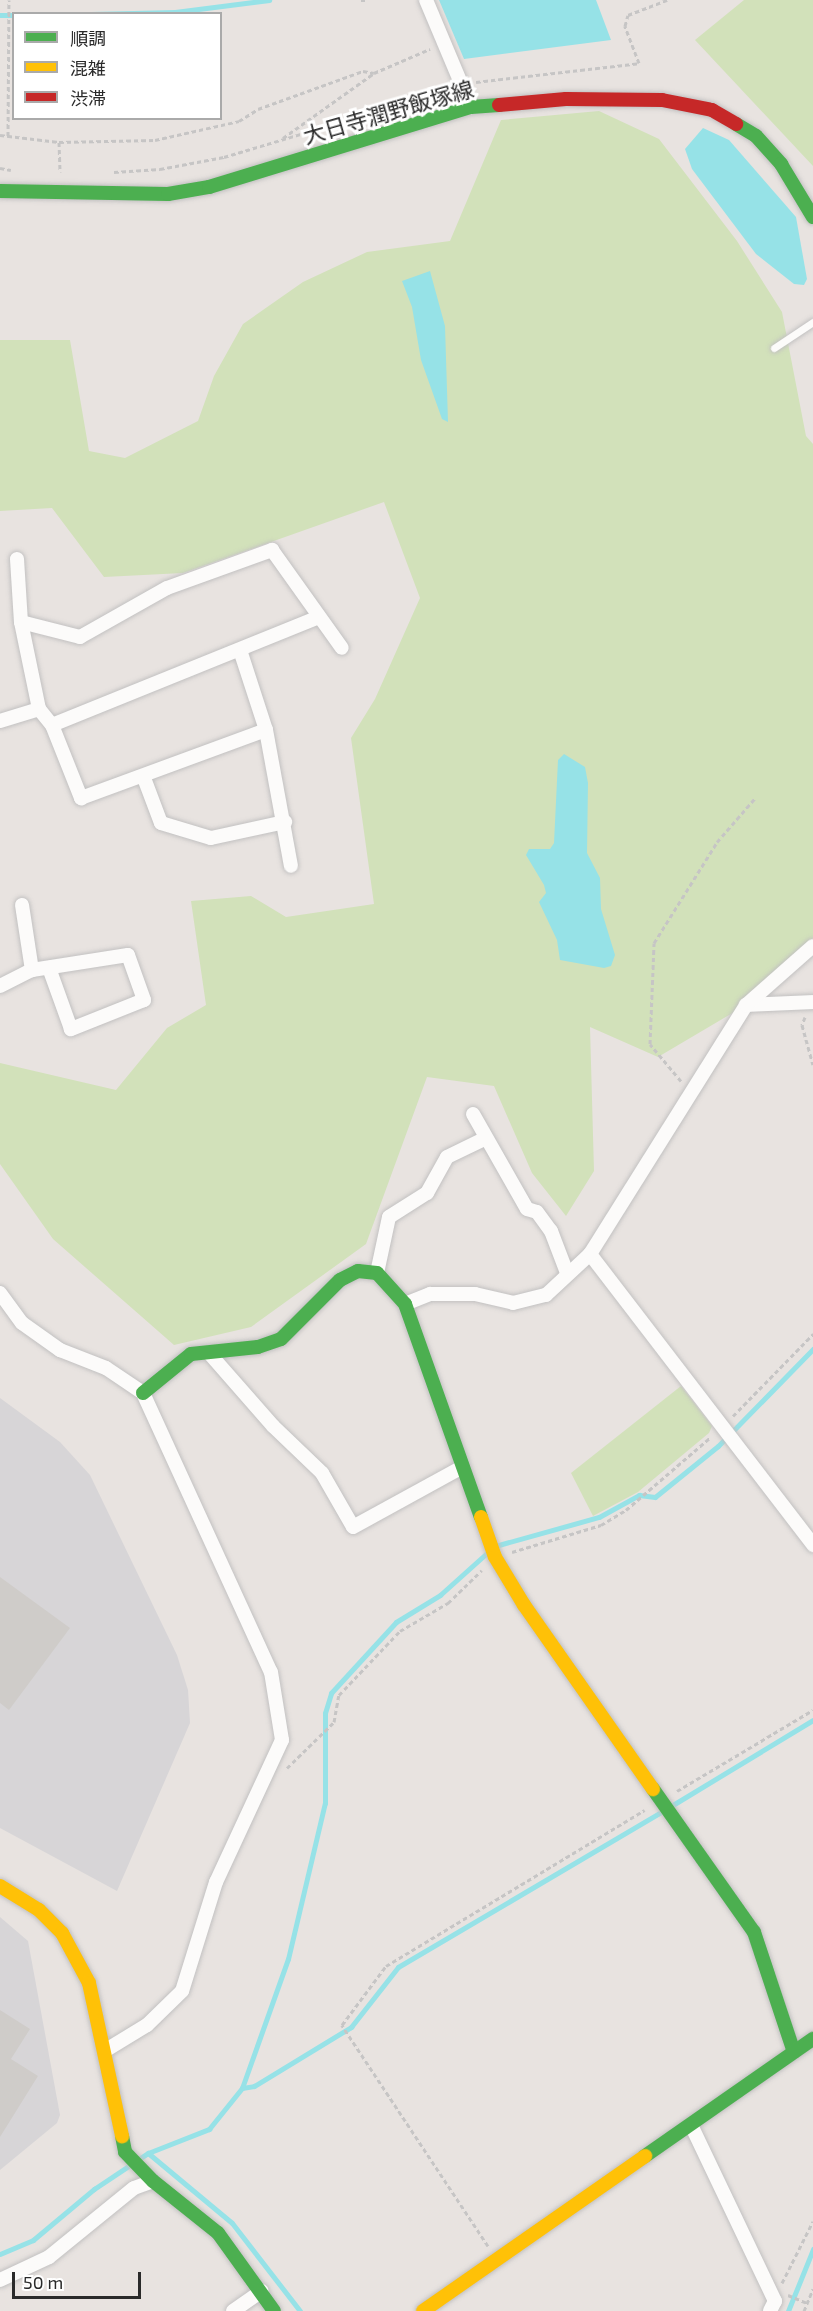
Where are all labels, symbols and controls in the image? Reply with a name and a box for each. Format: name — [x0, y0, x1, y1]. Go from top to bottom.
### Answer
legend — [12, 12, 222, 120]
text: 順調 — [70, 27, 106, 49]
text: 混雑 — [70, 57, 106, 79]
street label: 大日寺潤野飯塚線 — [300, 75, 476, 149]
text: 渋滞 — [70, 87, 106, 109]
scale bar — [15, 2260, 144, 2298]
text: 50 m — [23, 2271, 63, 2293]

